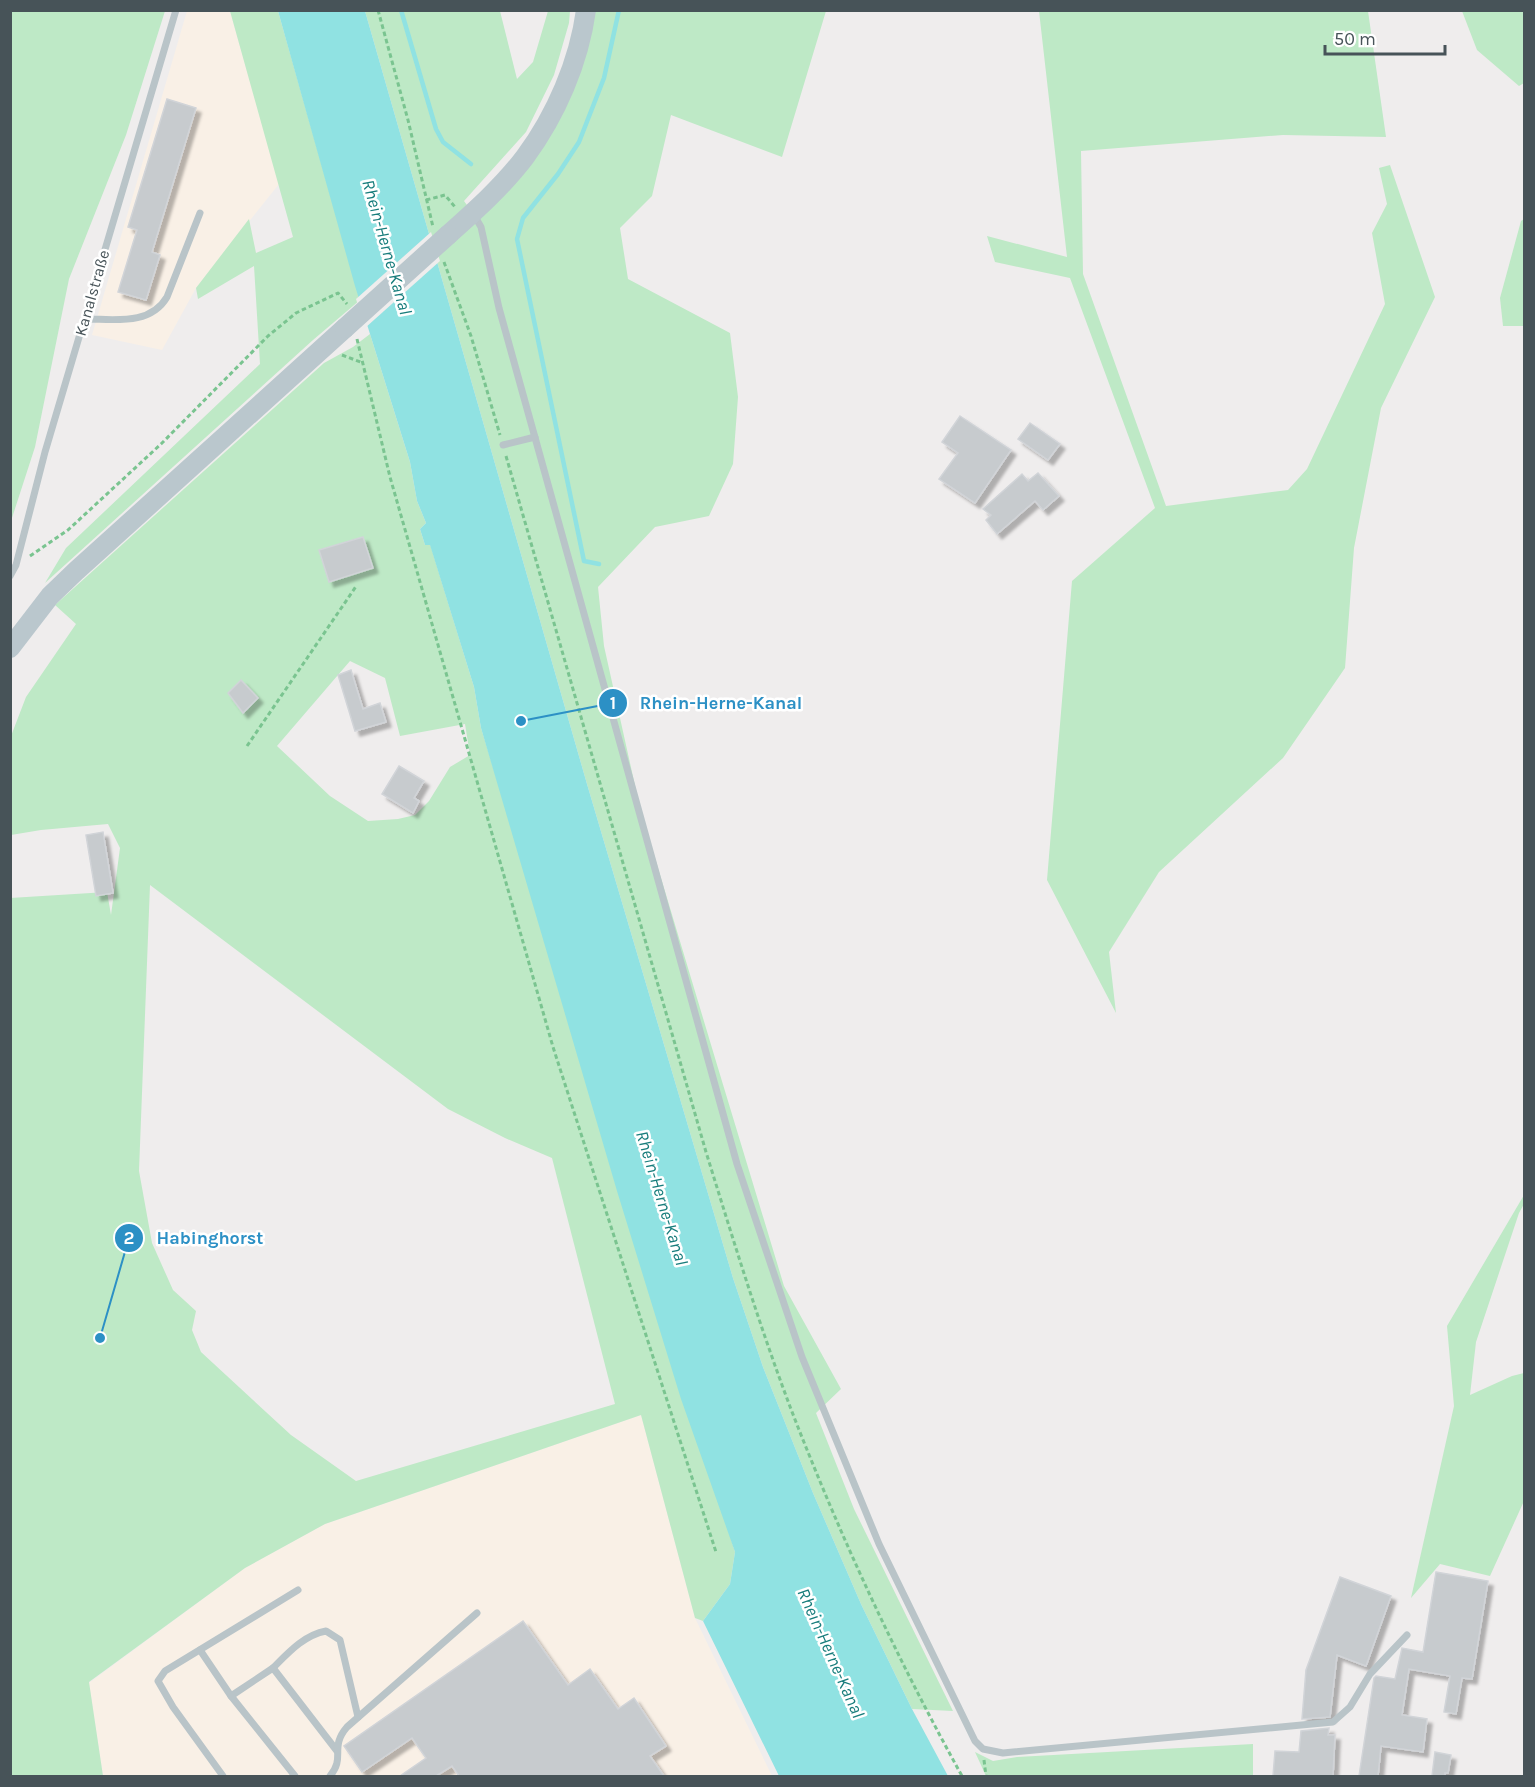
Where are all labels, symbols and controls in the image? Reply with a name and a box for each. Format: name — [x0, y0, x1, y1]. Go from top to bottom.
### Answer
scale bar — [1325, 18, 1445, 56]
text: 50 m — [1334, 28, 1376, 50]
water label: Rhein-Herne-Kanal — [357, 177, 417, 318]
street label: Kanalstraße — [71, 248, 113, 338]
callout: Rhein-Herne-Kanal — [598, 685, 814, 721]
text: 1 — [610, 692, 616, 714]
text: Rhein-Herne-Kanal — [640, 692, 802, 714]
water label: Rhein-Herne-Kanal — [631, 1128, 693, 1268]
callout: Habinghorst — [114, 1220, 275, 1256]
text: 2 — [124, 1227, 134, 1249]
text: Habinghorst — [157, 1227, 263, 1249]
water label: Rhein-Herne-Kanal — [793, 1585, 870, 1722]

